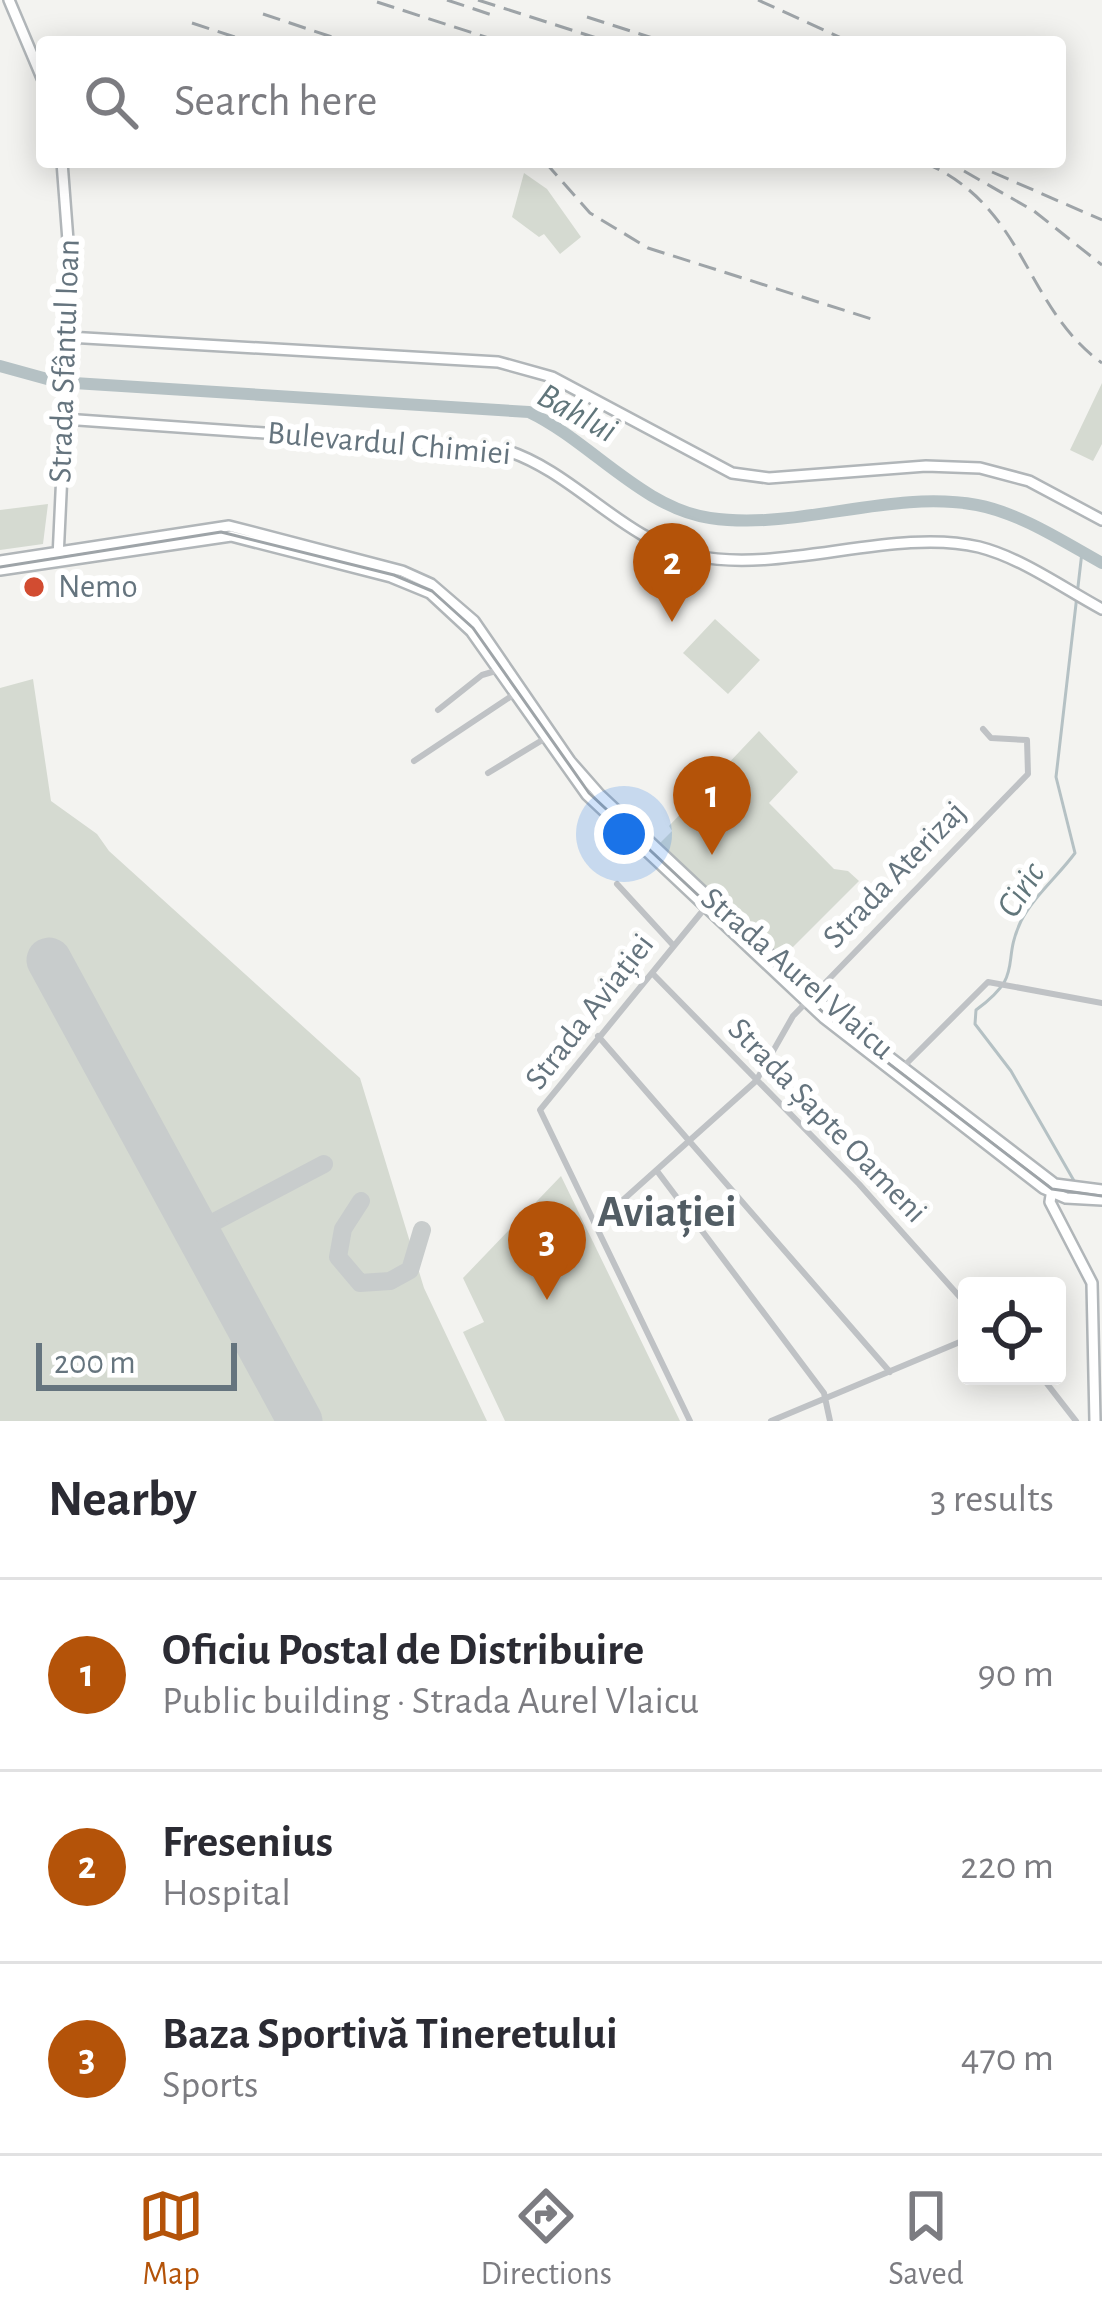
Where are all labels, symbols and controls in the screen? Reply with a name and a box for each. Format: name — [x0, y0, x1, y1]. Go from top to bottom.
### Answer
search box — [36, 36, 1066, 168]
icon: search — [78, 69, 144, 135]
text: Search here — [174, 79, 377, 124]
street label: Strada Sfântul Ioan — [44, 239, 86, 483]
water label: Bahlui — [531, 377, 623, 449]
street label: Bulevardul Chimiei — [266, 417, 512, 471]
pin: 2 — [633, 523, 711, 622]
place label: Nemo — [58, 571, 138, 604]
marker: Nemo — [21, 574, 47, 600]
pin: 1 — [673, 756, 751, 855]
street label: Strada Aterizaj — [817, 795, 973, 955]
your location — [594, 804, 654, 864]
water label: Ciric — [990, 855, 1052, 924]
street label: Strada Aurel Vlaicu — [694, 882, 900, 1066]
street label: Strada Aviației — [520, 928, 662, 1097]
street label: Strada Șapte Oameni — [720, 1013, 933, 1231]
district label: Aviației — [597, 1190, 737, 1238]
pin: 3 — [508, 1201, 586, 1300]
map controls — [958, 1277, 1066, 1385]
button: locate — [958, 1277, 1066, 1385]
scale bar — [36, 1337, 237, 1390]
text: 200 m — [54, 1347, 136, 1380]
text: Nearby — [48, 1474, 197, 1525]
text: 3 results — [930, 1480, 1054, 1519]
text: Oficiu Postal de Distribuire — [162, 1628, 644, 1673]
text: 1 — [80, 1655, 94, 1694]
text: 90 m — [977, 1655, 1054, 1694]
text: Public building · Strada Aurel Vlaicu — [162, 1682, 699, 1721]
text: Fresenius — [162, 1820, 333, 1865]
text: 2 — [78, 1847, 96, 1886]
text: 220 m — [960, 1847, 1054, 1886]
text: Hospital — [162, 1874, 291, 1913]
text: Baza Sportivă Tineretului — [162, 2012, 618, 2057]
text: 3 — [79, 2039, 95, 2078]
text: 470 m — [961, 2039, 1054, 2078]
text: Sports — [162, 2066, 259, 2105]
tab: Map — [138, 2183, 204, 2295]
tab: Directions — [480, 2183, 612, 2295]
tab: Saved — [888, 2183, 964, 2295]

